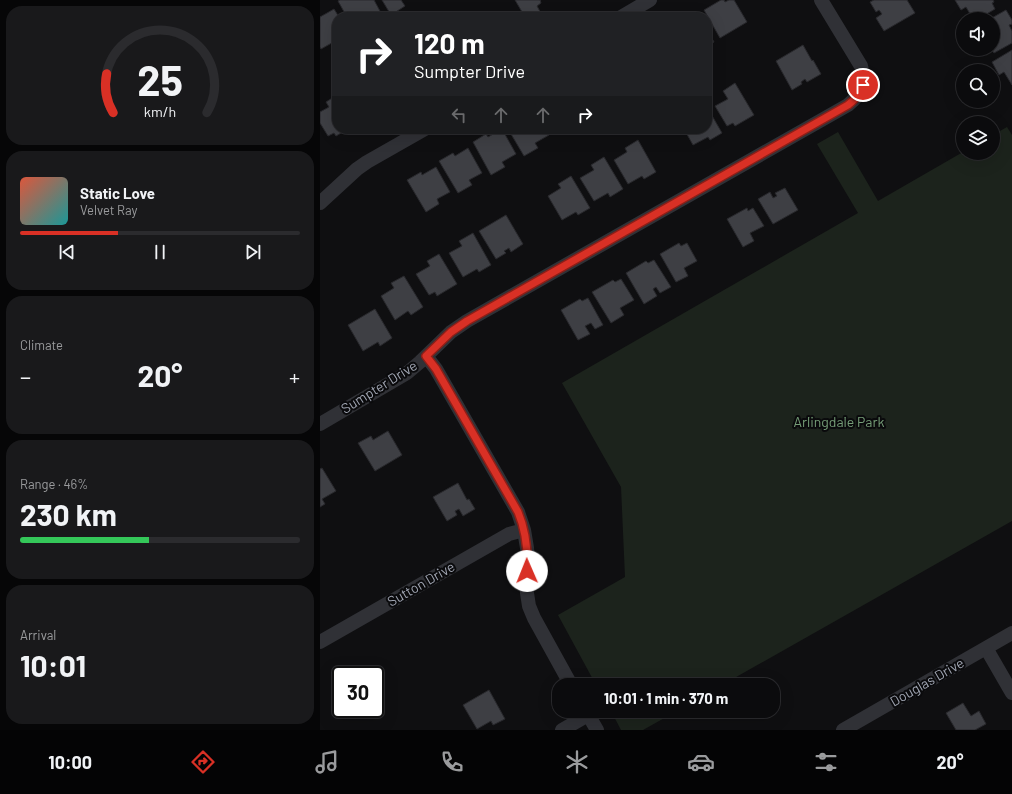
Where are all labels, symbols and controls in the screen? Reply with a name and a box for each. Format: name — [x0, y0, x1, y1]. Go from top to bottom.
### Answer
map controls — [956, 12, 1000, 160]
button: sound — [956, 12, 1000, 56]
text: 120 m — [414, 26, 485, 60]
icon: right — [348, 28, 400, 80]
text: 25 — [137, 54, 183, 104]
text: Sumpter Drive — [414, 60, 525, 82]
button: search — [956, 64, 1000, 108]
pin — [846, 68, 880, 102]
icon: arrive — [852, 74, 874, 96]
text: km/h — [144, 103, 176, 120]
icon: left — [448, 104, 470, 126]
icon: ahead — [490, 104, 512, 126]
icon: ahead — [532, 104, 554, 126]
icon: right — [574, 104, 596, 126]
button: layers — [956, 116, 1000, 160]
text: Static Love — [80, 184, 155, 202]
text: Velvet Ray — [80, 202, 138, 218]
icon: previous — [56, 241, 78, 263]
icon: pause — [149, 241, 171, 263]
icon: next — [242, 241, 264, 263]
text: Climate — [20, 337, 63, 353]
street label: Sumpter Drive — [338, 356, 420, 417]
text: 20° — [137, 357, 183, 393]
text: − — [20, 363, 31, 389]
text: + — [289, 363, 300, 389]
park label: Arlingdale Park — [793, 413, 885, 430]
text: Range · 46% — [20, 476, 88, 492]
text: 230 km — [20, 496, 117, 532]
position arrow — [506, 550, 548, 592]
street label: Sutton Drive — [384, 557, 457, 610]
text: Arrival — [20, 627, 56, 643]
text: 10:01 — [20, 647, 86, 683]
street label: Douglas Drive — [887, 654, 967, 710]
speed limit sign: 30 — [332, 666, 384, 718]
text: 10:01 · 1 min · 370 m — [604, 689, 728, 707]
icon: directions — [189, 748, 217, 776]
icon: music — [313, 748, 341, 776]
icon: phone — [438, 748, 466, 776]
icon: climate — [563, 748, 591, 776]
icon: car — [687, 748, 715, 776]
icon: filters — [812, 748, 840, 776]
text: 10:00 — [48, 751, 92, 773]
text: 20° — [937, 751, 964, 773]

